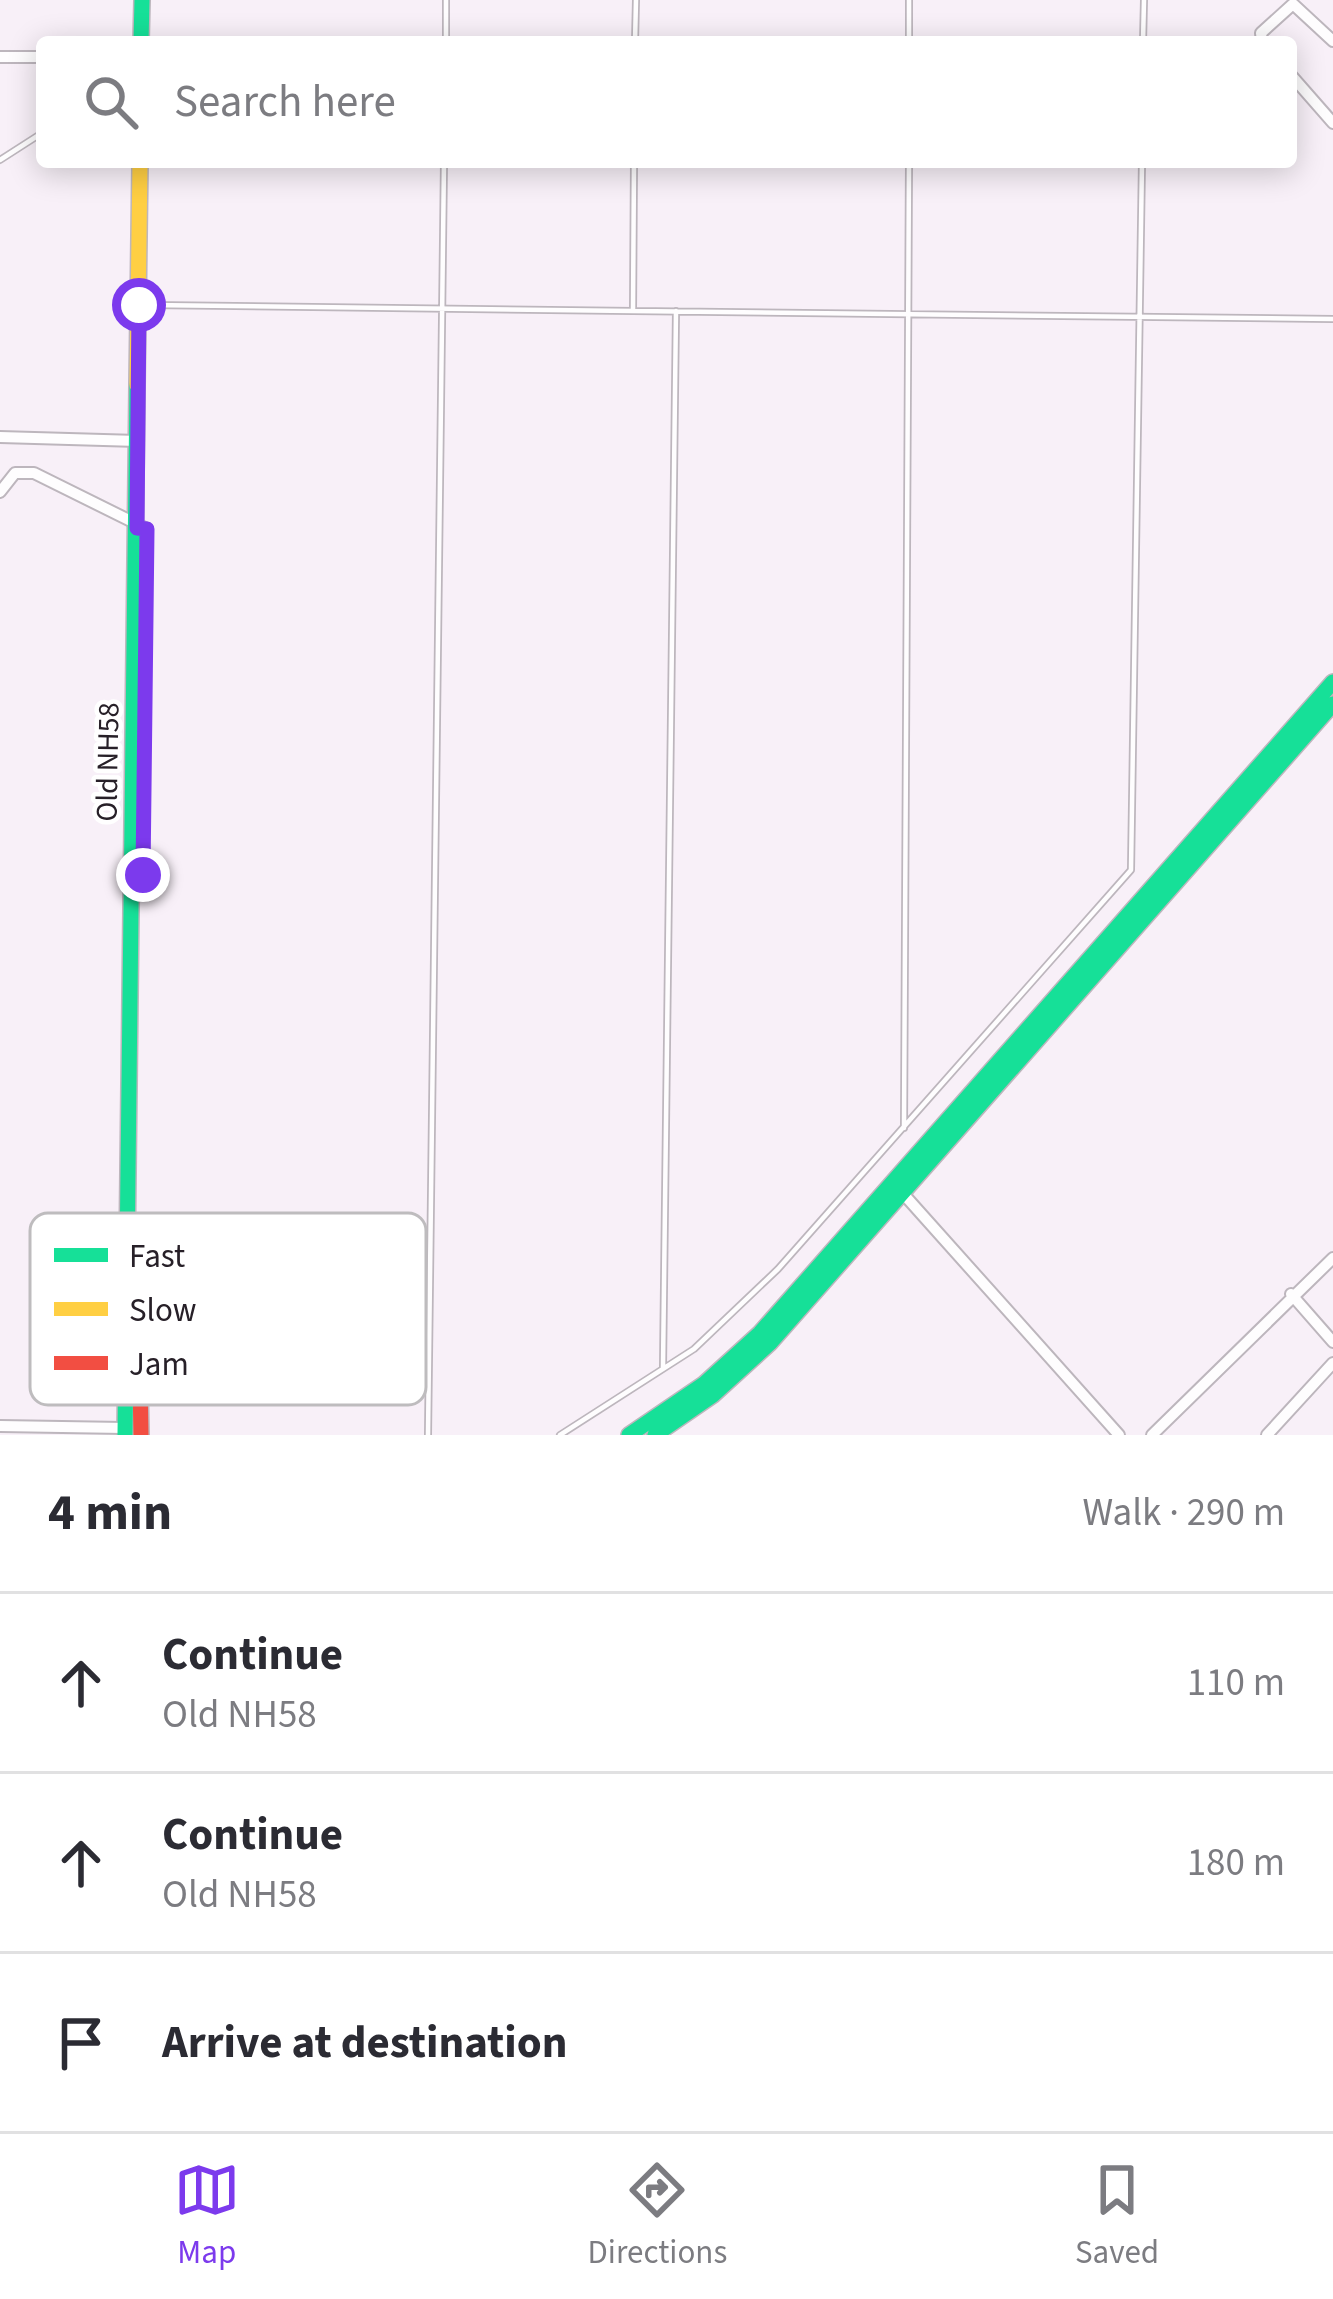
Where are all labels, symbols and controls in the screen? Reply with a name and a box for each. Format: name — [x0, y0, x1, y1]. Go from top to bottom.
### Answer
search box — [36, 36, 1297, 168]
icon: search — [78, 69, 144, 135]
text: Search here — [174, 70, 396, 134]
route start — [112, 278, 166, 332]
street label: Old NH58 — [85, 702, 131, 822]
route end — [116, 848, 170, 902]
legend — [30, 1213, 426, 1405]
text: Fast — [129, 1233, 185, 1280]
text: Slow — [129, 1287, 197, 1334]
text: Jam — [129, 1341, 189, 1388]
text: 4 min — [48, 1477, 172, 1549]
text: Walk · 290 m — [1082, 1485, 1285, 1541]
text: Continue — [162, 1623, 343, 1687]
icon: ahead — [48, 1650, 114, 1716]
text: 110 m — [1187, 1655, 1285, 1711]
text: Old NH58 — [162, 1687, 317, 1743]
text: Continue — [162, 1803, 343, 1867]
icon: ahead — [48, 1830, 114, 1896]
text: 180 m — [1187, 1835, 1285, 1891]
text: Old NH58 — [162, 1867, 317, 1923]
icon: arrive — [48, 2010, 114, 2076]
text: Arrive at destination — [162, 2011, 567, 2075]
tab: Map — [174, 2157, 240, 2276]
tab: Directions — [588, 2157, 727, 2276]
tab: Saved — [1075, 2157, 1159, 2276]

